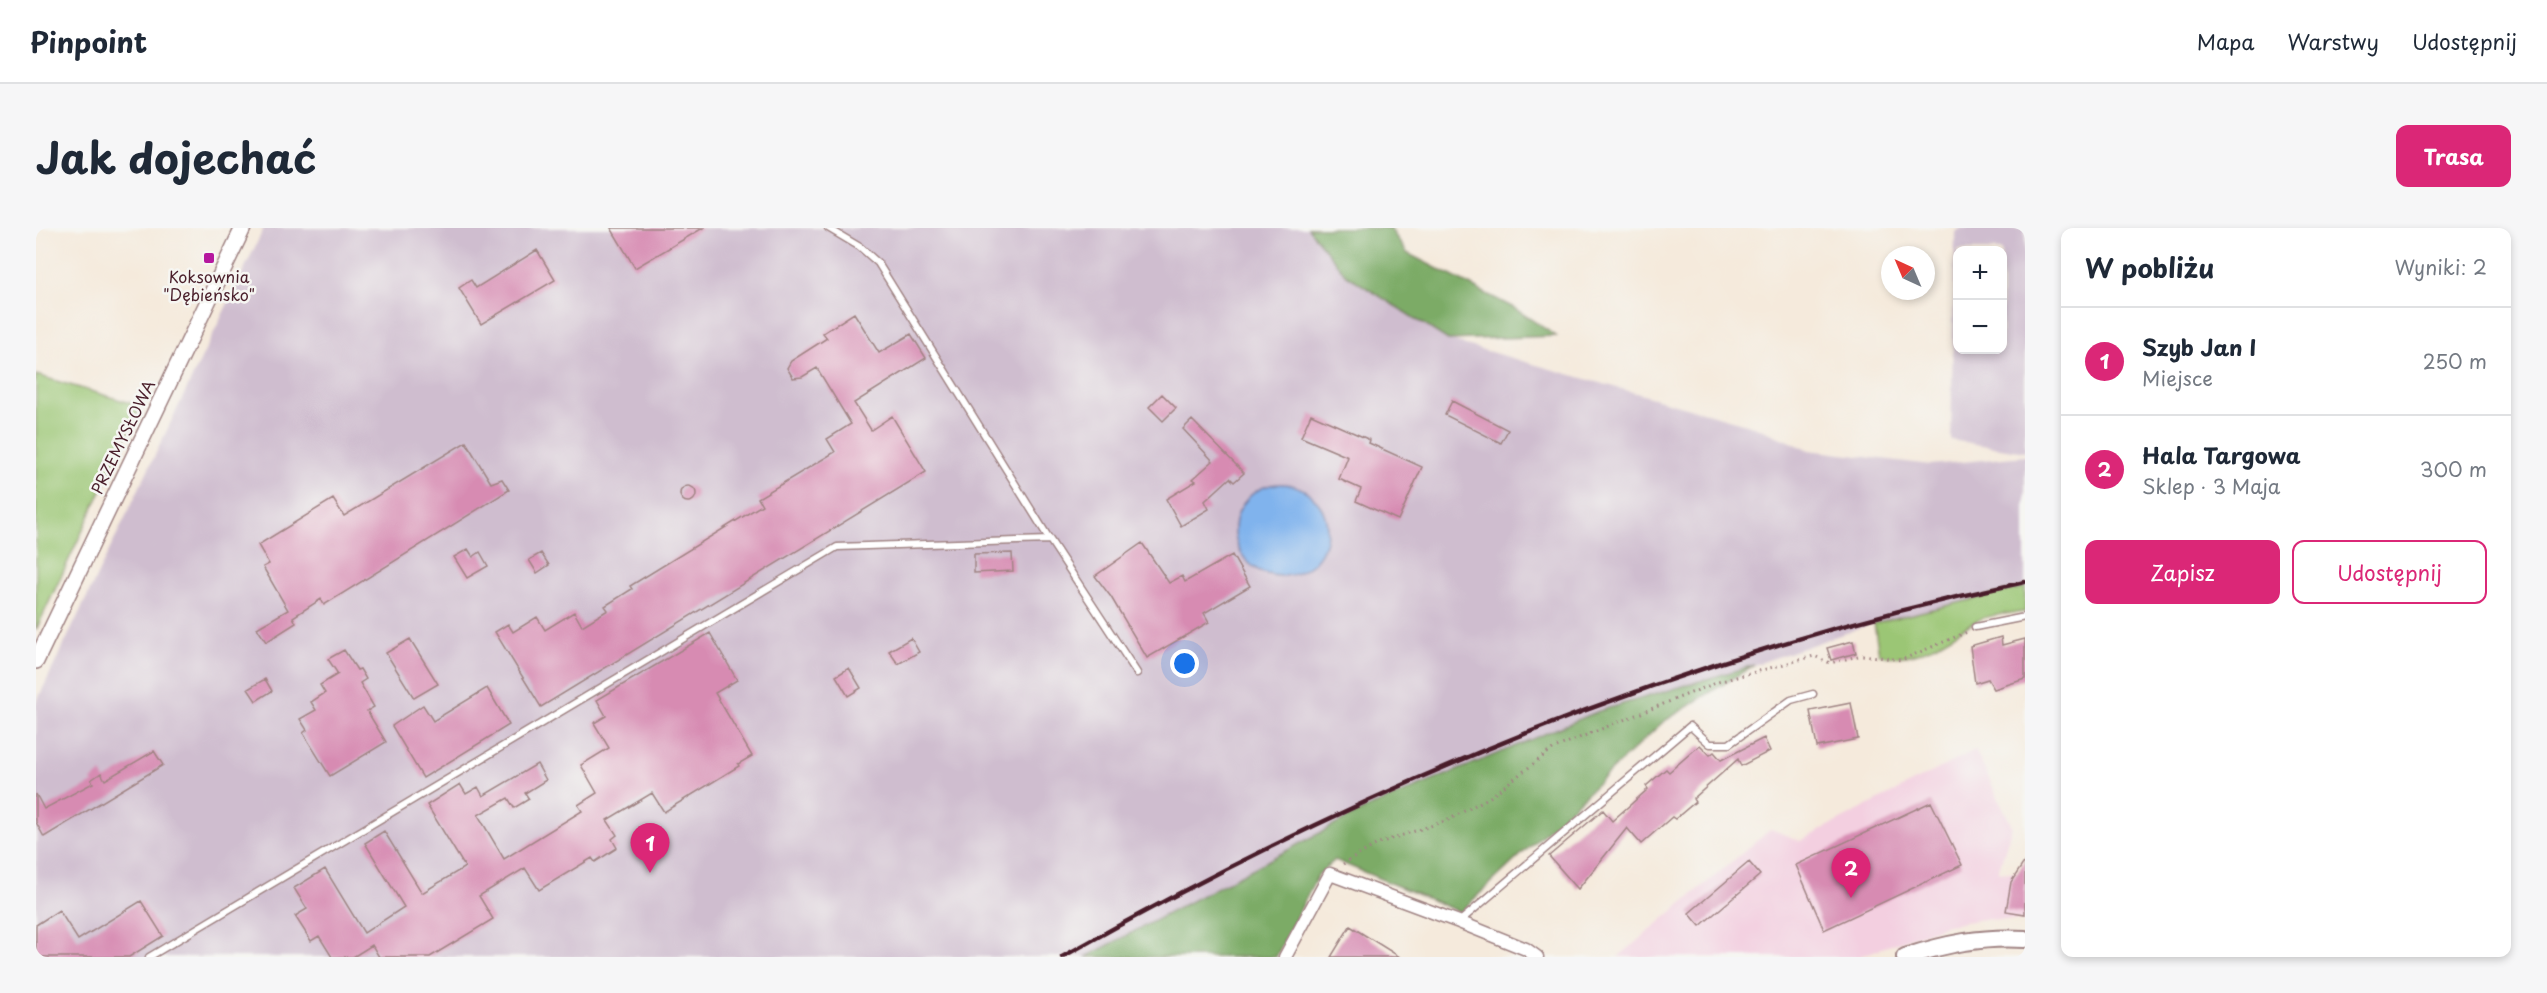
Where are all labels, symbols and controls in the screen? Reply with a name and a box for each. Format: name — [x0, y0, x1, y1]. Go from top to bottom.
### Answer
text: Pinpoint — [30, 20, 147, 63]
text: Mapa — [2197, 25, 2255, 57]
text: Warstwy — [2288, 25, 2379, 57]
text: Udostępnij — [2412, 25, 2517, 57]
text: Jak dojechać — [36, 125, 317, 188]
button: Trasa — [2396, 125, 2511, 187]
north arrow — [1881, 246, 1935, 300]
map controls — [1953, 246, 2007, 354]
button: + — [1953, 246, 2007, 300]
text: W pobliżu — [2085, 248, 2214, 287]
marker: Koksownia "Dębieńsko" — [202, 251, 216, 265]
text: Wyniki: 2 — [2394, 252, 2487, 282]
place label: Koksownia "Dębieńsko" — [163, 264, 255, 306]
button: − — [1953, 300, 2007, 354]
text: Szyb Jan I — [2142, 330, 2256, 363]
text: 1 — [2100, 346, 2109, 376]
text: 250 m — [2423, 346, 2487, 376]
text: Miejsce — [2142, 363, 2213, 393]
street label: PRZEMYSŁOWA — [84, 375, 160, 498]
text: Hala Targowa — [2142, 438, 2301, 471]
text: 2 — [2097, 454, 2112, 484]
text: 300 m — [2420, 454, 2487, 484]
text: Sklep · 3 Maja — [2142, 471, 2280, 501]
button: Zapisz — [2085, 540, 2280, 604]
button: Udostępnij — [2292, 540, 2487, 604]
your location — [1170, 649, 1199, 678]
pin: 1 — [630, 824, 670, 873]
pin: 2 — [1832, 848, 1870, 898]

